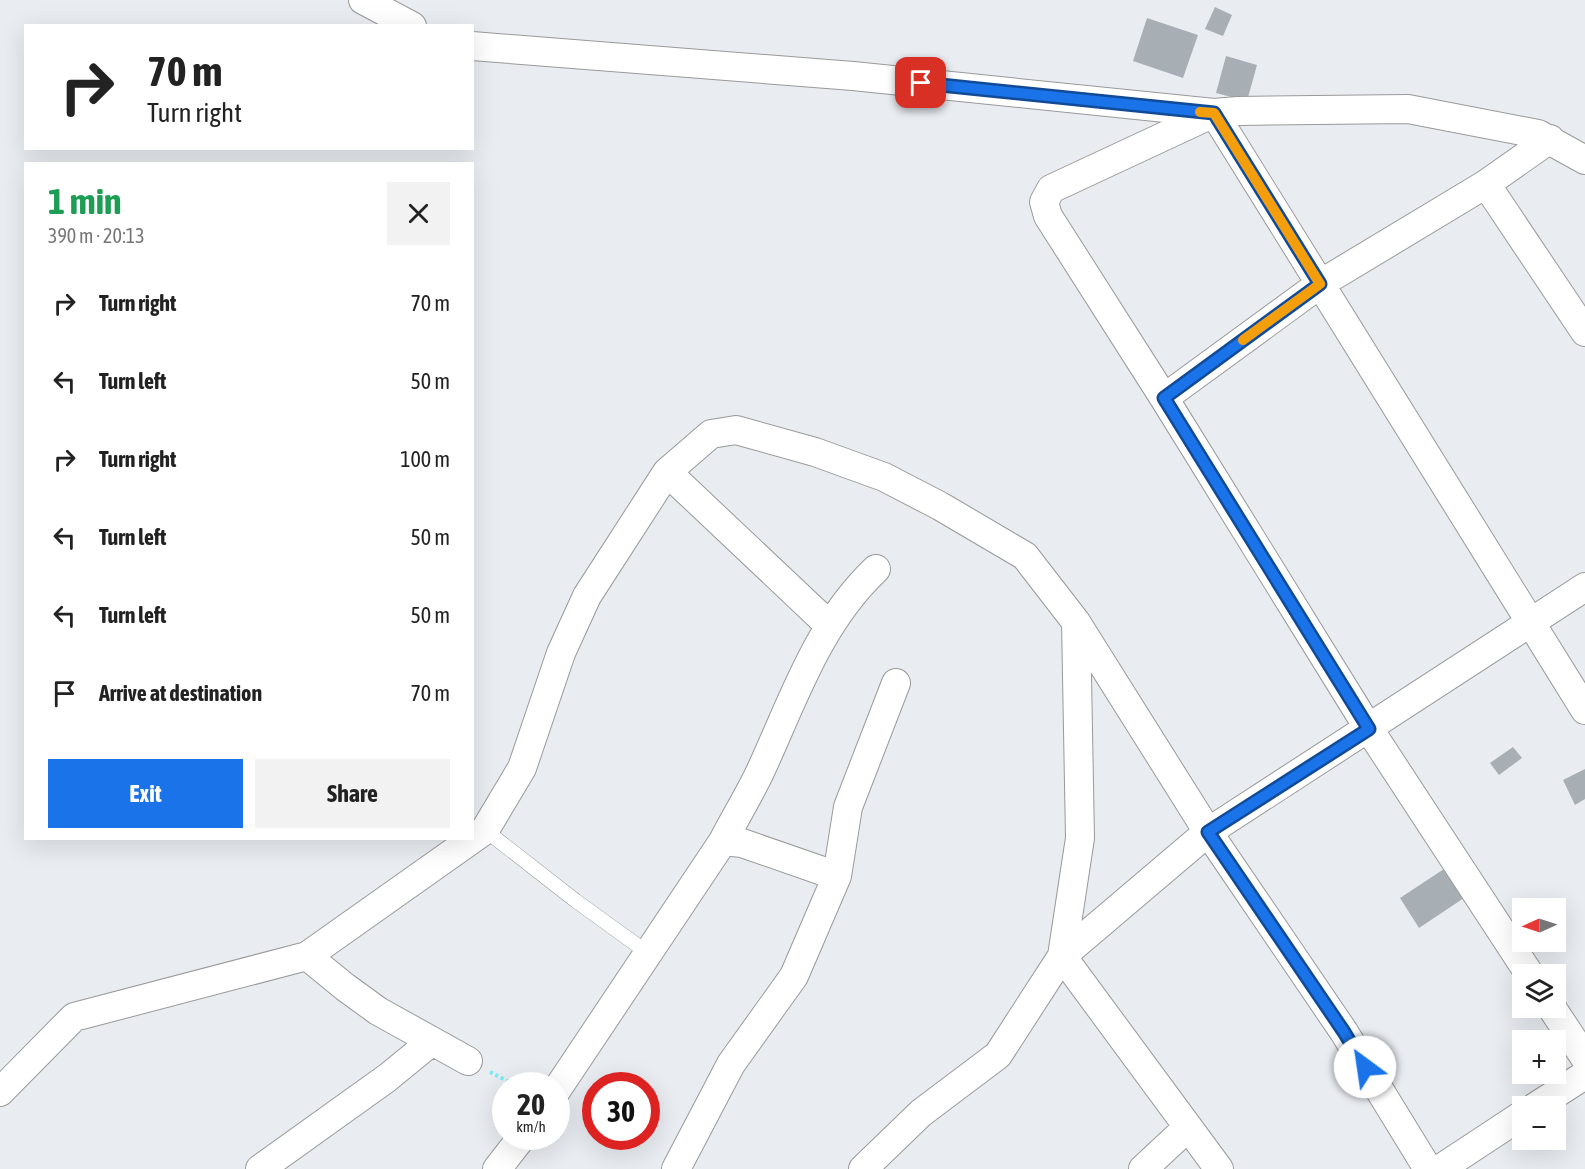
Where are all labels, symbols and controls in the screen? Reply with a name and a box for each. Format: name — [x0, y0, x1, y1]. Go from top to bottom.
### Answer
text: 70 m — [147, 47, 222, 95]
icon: right — [48, 48, 126, 126]
pin — [895, 57, 946, 108]
icon: arrive — [904, 66, 937, 99]
text: Turn right — [147, 97, 242, 128]
text: 1 min — [48, 180, 122, 222]
button: close — [387, 182, 450, 245]
text: 390 m · 20:13 — [48, 224, 145, 247]
icon: right — [48, 287, 81, 320]
text: Turn right — [99, 290, 176, 316]
text: 70 m — [410, 290, 450, 316]
icon: left — [48, 365, 81, 398]
text: Turn left — [99, 368, 166, 394]
text: 50 m — [410, 368, 450, 394]
icon: right — [48, 443, 81, 476]
text: Turn right — [99, 446, 176, 472]
text: 100 m — [400, 446, 450, 472]
icon: left — [48, 521, 81, 554]
text: Turn left — [99, 524, 166, 550]
text: 50 m — [410, 524, 450, 550]
icon: left — [48, 599, 81, 632]
text: Turn left — [99, 602, 166, 628]
text: 50 m — [410, 602, 450, 628]
icon: arrive — [48, 677, 81, 710]
text: Arrive at destination — [99, 680, 262, 706]
text: 70 m — [410, 680, 450, 706]
button: Exit — [48, 759, 243, 828]
button: Share — [255, 759, 450, 828]
north arrow — [1512, 898, 1566, 952]
map controls — [1512, 898, 1566, 1150]
button: layers — [1512, 964, 1566, 1018]
button: + — [1512, 1030, 1566, 1084]
position arrow — [1333, 1035, 1397, 1099]
speed limit sign: 30 — [582, 1072, 660, 1150]
text: 20 — [517, 1087, 545, 1121]
button: − — [1512, 1096, 1566, 1150]
text: km/h — [516, 1118, 546, 1135]

